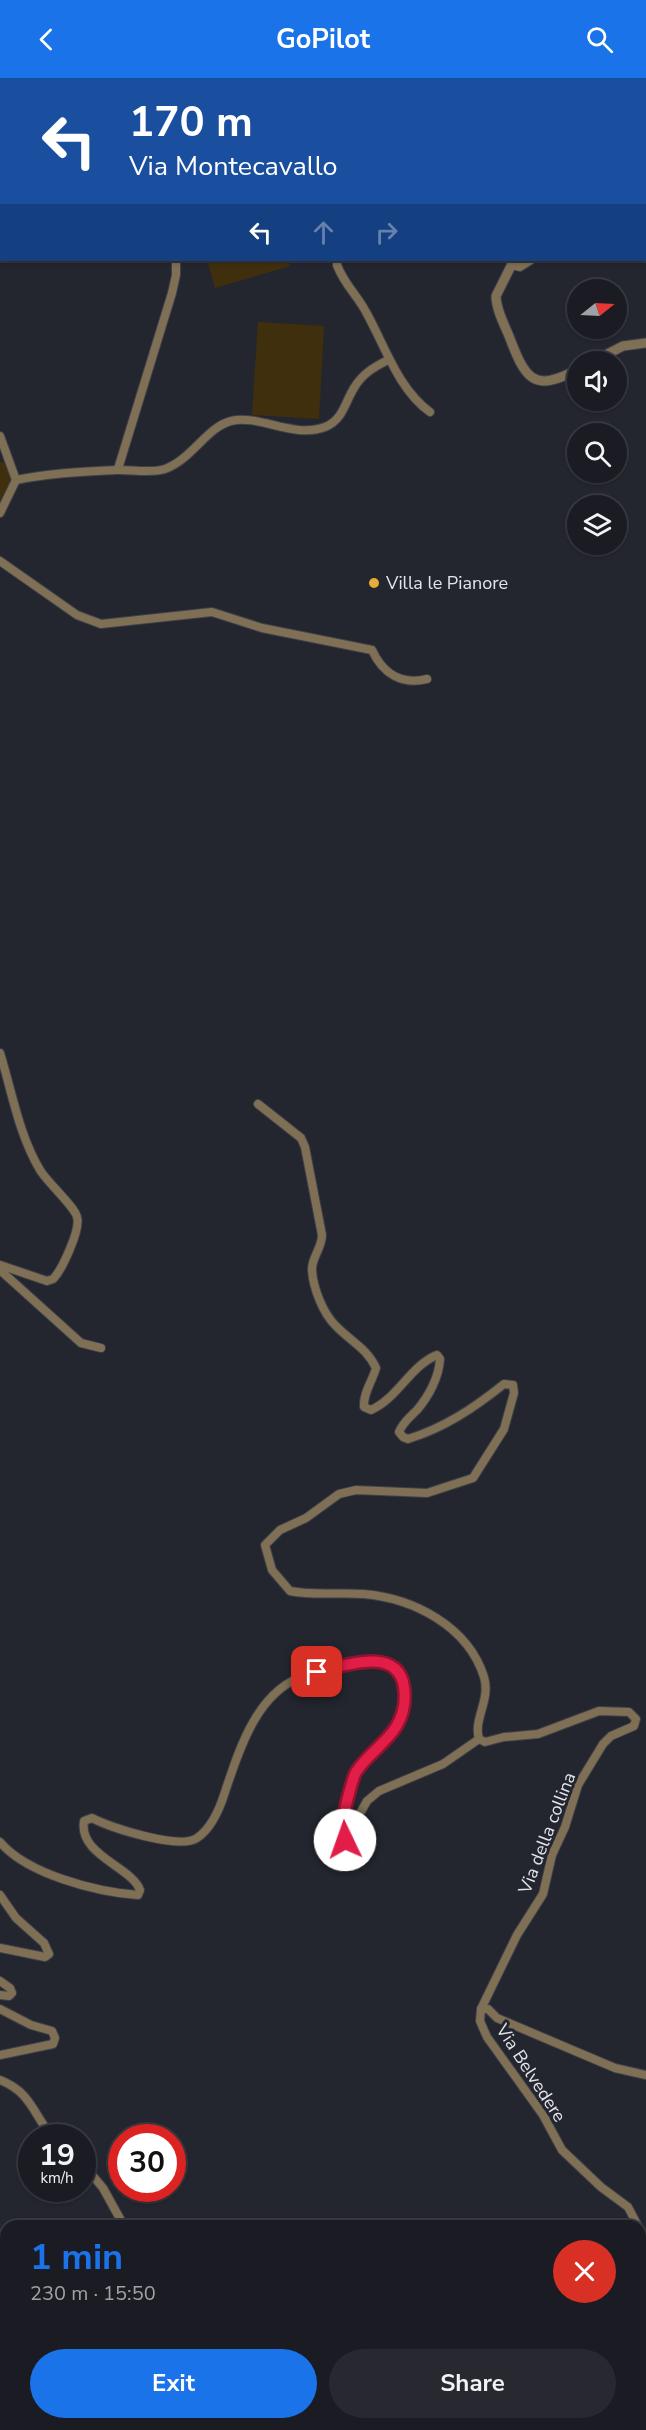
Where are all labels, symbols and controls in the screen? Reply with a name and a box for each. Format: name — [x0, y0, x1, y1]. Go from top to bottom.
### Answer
text: GoPilot — [276, 21, 370, 58]
icon: back — [30, 23, 63, 56]
icon: search — [583, 23, 616, 56]
text: 170 m — [129, 94, 253, 151]
icon: left — [30, 102, 108, 180]
text: Via Montecavallo — [129, 148, 338, 185]
icon: left — [244, 216, 277, 249]
icon: ahead — [307, 216, 340, 249]
icon: right — [370, 216, 403, 249]
north arrow — [567, 279, 627, 339]
map controls — [567, 279, 627, 555]
button: sound — [567, 351, 627, 411]
button: search — [567, 423, 627, 483]
button: layers — [567, 495, 627, 555]
place label: Villa le Pianore — [385, 571, 508, 595]
marker: Villa le Pianore — [367, 576, 381, 590]
pin — [291, 1646, 342, 1697]
icon: arrive — [300, 1655, 333, 1688]
street label: Via della collina — [512, 1769, 581, 1898]
position arrow — [313, 1808, 377, 1872]
street label: Via Belvedere — [490, 2019, 572, 2127]
speed limit sign: 30 — [108, 2124, 186, 2202]
text: 19 — [39, 2135, 75, 2176]
text: km/h — [40, 2168, 74, 2188]
text: 1 min — [30, 2233, 123, 2282]
button: close — [553, 2240, 616, 2303]
text: 230 m · 15:50 — [30, 2280, 156, 2307]
button: Exit — [30, 2349, 317, 2418]
button: Share — [329, 2349, 616, 2418]

